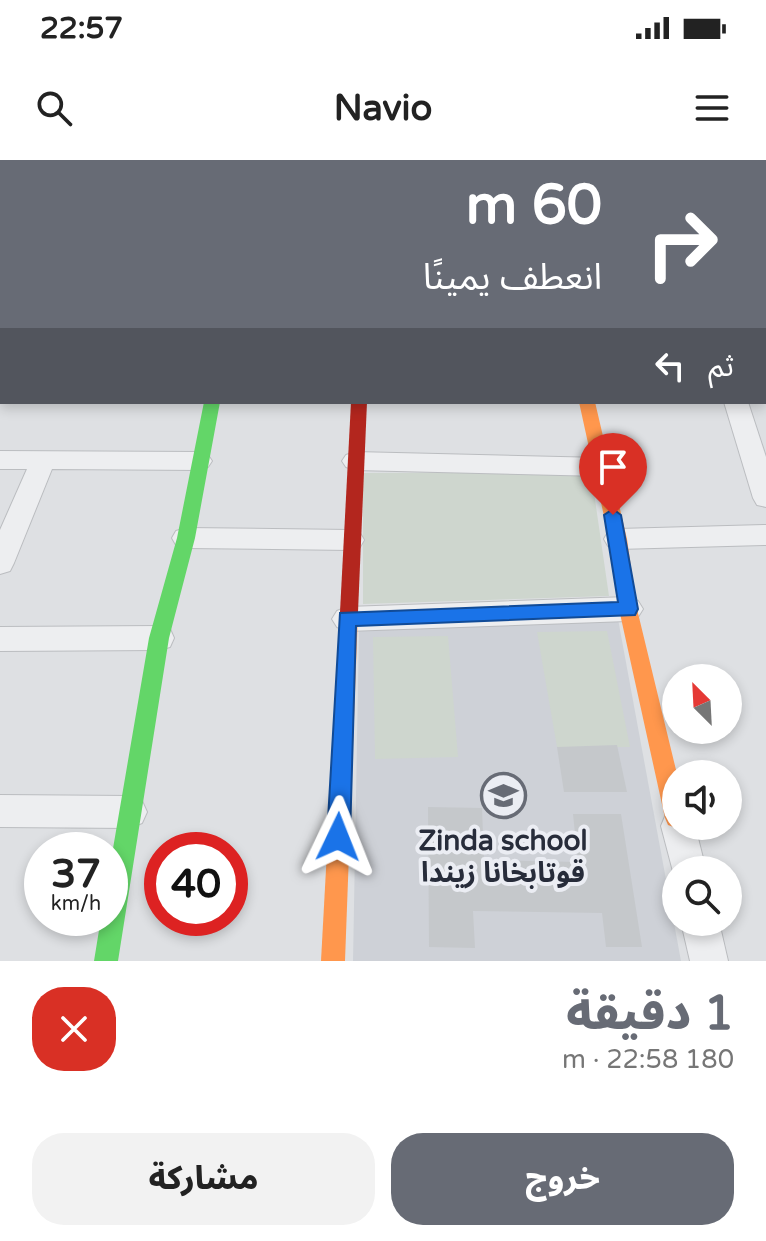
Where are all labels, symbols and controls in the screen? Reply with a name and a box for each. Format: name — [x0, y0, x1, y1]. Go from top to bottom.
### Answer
text: 22:57 — [40, 10, 123, 47]
icon: search — [32, 86, 76, 130]
icon: menu — [690, 86, 734, 130]
text: Navio — [334, 87, 432, 130]
text: 60 m — [466, 172, 602, 239]
icon: right — [630, 192, 734, 296]
text: انعطف يمينًا — [423, 256, 602, 299]
icon: left — [648, 344, 692, 388]
text: ثم — [708, 348, 734, 385]
pin — [579, 433, 647, 515]
icon: arrive — [591, 445, 635, 489]
north arrow — [662, 664, 742, 744]
map controls — [662, 664, 742, 936]
button: sound — [662, 760, 742, 840]
school or university icon: Zinda school قوتابخانا زیندا — [479, 771, 527, 819]
position arrow — [296, 795, 380, 879]
place label: Zinda school قوتابخانا زیندا — [418, 824, 588, 890]
speed limit sign: 40 — [144, 832, 248, 936]
text: 37 — [51, 850, 101, 898]
button: search — [662, 856, 742, 936]
text: km/h — [51, 892, 101, 916]
text: 1 دقيقة — [566, 985, 734, 1043]
button: close — [32, 987, 116, 1071]
text: 180 m · 22:58 — [562, 1044, 734, 1075]
button: مشاركة — [32, 1133, 375, 1225]
button: خروج — [391, 1133, 734, 1225]

